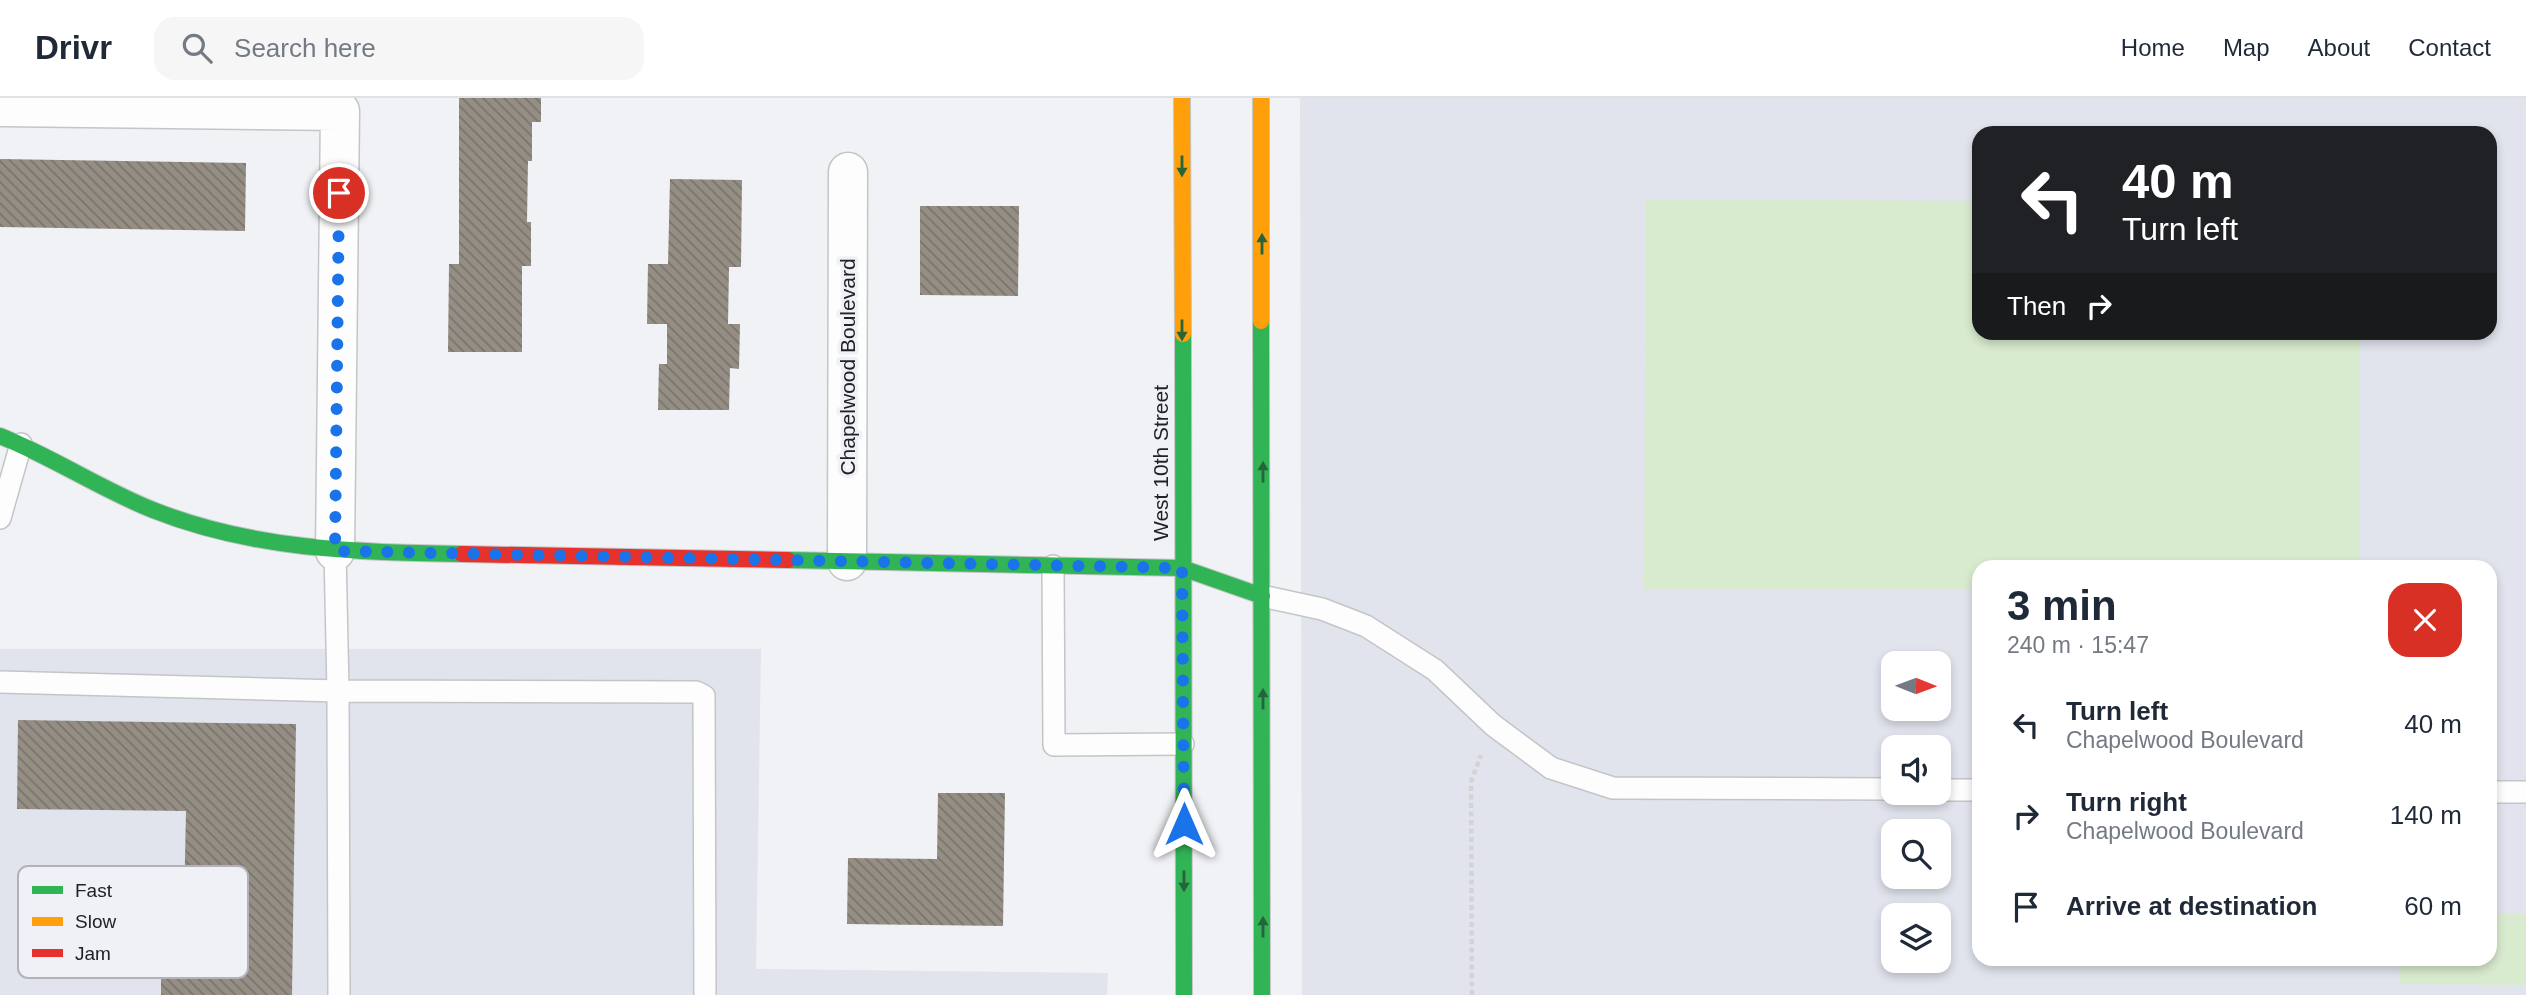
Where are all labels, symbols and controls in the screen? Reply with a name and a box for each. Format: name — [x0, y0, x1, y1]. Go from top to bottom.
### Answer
search box — [154, 17, 644, 80]
text: Drivr — [35, 29, 112, 66]
icon: search — [178, 29, 216, 67]
text: Search here — [234, 33, 376, 63]
text: Home — [2121, 34, 2185, 61]
text: Map — [2223, 34, 2270, 61]
text: About — [2308, 34, 2370, 61]
text: Contact — [2408, 34, 2491, 61]
icon: left — [2007, 154, 2098, 245]
text: 40 m — [2122, 154, 2234, 208]
one-way arrow — [1176, 155, 1188, 177]
pin — [309, 163, 369, 223]
icon: arrive — [320, 174, 358, 212]
text: Turn left — [2122, 211, 2238, 247]
one-way arrow — [1256, 233, 1268, 255]
street label: Chapelwood Boulevard — [836, 258, 859, 476]
icon: right — [2080, 287, 2118, 325]
text: Then — [2007, 291, 2066, 321]
one-way arrow — [1176, 319, 1188, 341]
street label: West 10th Street — [1149, 385, 1172, 541]
one-way arrow — [1257, 461, 1269, 483]
text: 3 min — [2007, 582, 2117, 629]
button: close — [2388, 583, 2462, 657]
text: 240 m · 15:47 — [2007, 632, 2149, 658]
north arrow — [1881, 651, 1951, 721]
map controls — [1881, 651, 1951, 973]
one-way arrow — [1257, 688, 1269, 710]
text: Turn left — [2066, 696, 2168, 726]
icon: left — [2007, 706, 2045, 744]
text: 40 m — [2404, 709, 2462, 739]
text: Chapelwood Boulevard — [2066, 727, 2304, 753]
button: sound — [1881, 735, 1951, 805]
position arrow — [1147, 787, 1221, 861]
text: Turn right — [2066, 787, 2187, 817]
icon: right — [2007, 797, 2045, 835]
text: 140 m — [2390, 800, 2462, 830]
text: Chapelwood Boulevard — [2066, 818, 2304, 844]
button: search — [1881, 819, 1951, 889]
legend — [18, 866, 248, 978]
one-way arrow — [1178, 870, 1190, 892]
text: Fast — [75, 880, 113, 901]
icon: arrive — [2007, 888, 2045, 926]
text: Arrive at destination — [2066, 891, 2317, 921]
text: 60 m — [2404, 891, 2462, 921]
button: layers — [1881, 903, 1951, 973]
text: Slow — [75, 911, 116, 932]
one-way arrow — [1257, 916, 1268, 938]
text: Jam — [75, 943, 111, 964]

